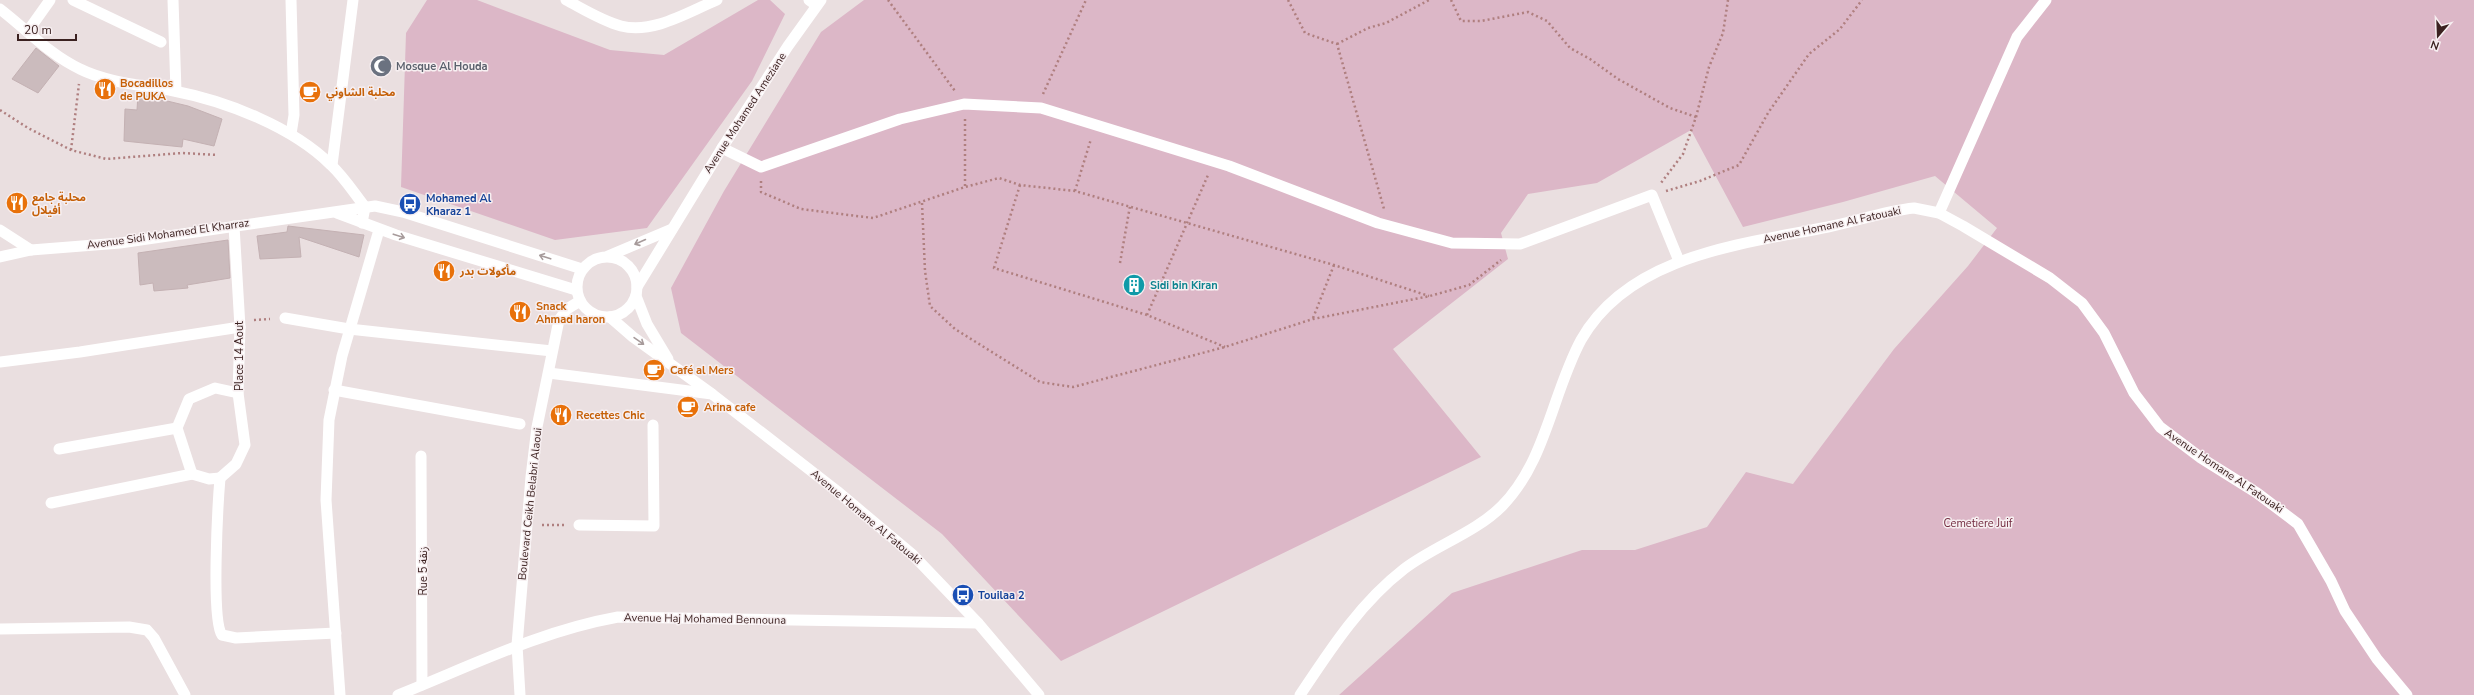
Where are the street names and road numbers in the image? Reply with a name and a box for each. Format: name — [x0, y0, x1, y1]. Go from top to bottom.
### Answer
street label: Avenue Mohamed Ameziane — [700, 50, 790, 176]
street label: Avenue Homane Al Fatouaki — [1762, 203, 1902, 247]
street label: Avenue Sidi Mohamed El Kharraz — [86, 215, 250, 253]
street label: Place 14 Aout — [232, 321, 247, 391]
street label: Avenue Homane Al Fatouaki — [2162, 425, 2286, 517]
street label: Boulevard Ceikh Belabri Alaoui — [515, 427, 545, 581]
street label: Avenue Homane Al Fatouaki — [807, 466, 925, 568]
street label: Rue 5 زنقة — [416, 546, 431, 596]
street label: Avenue Haj Mohamed Bennouna — [624, 610, 786, 628]

